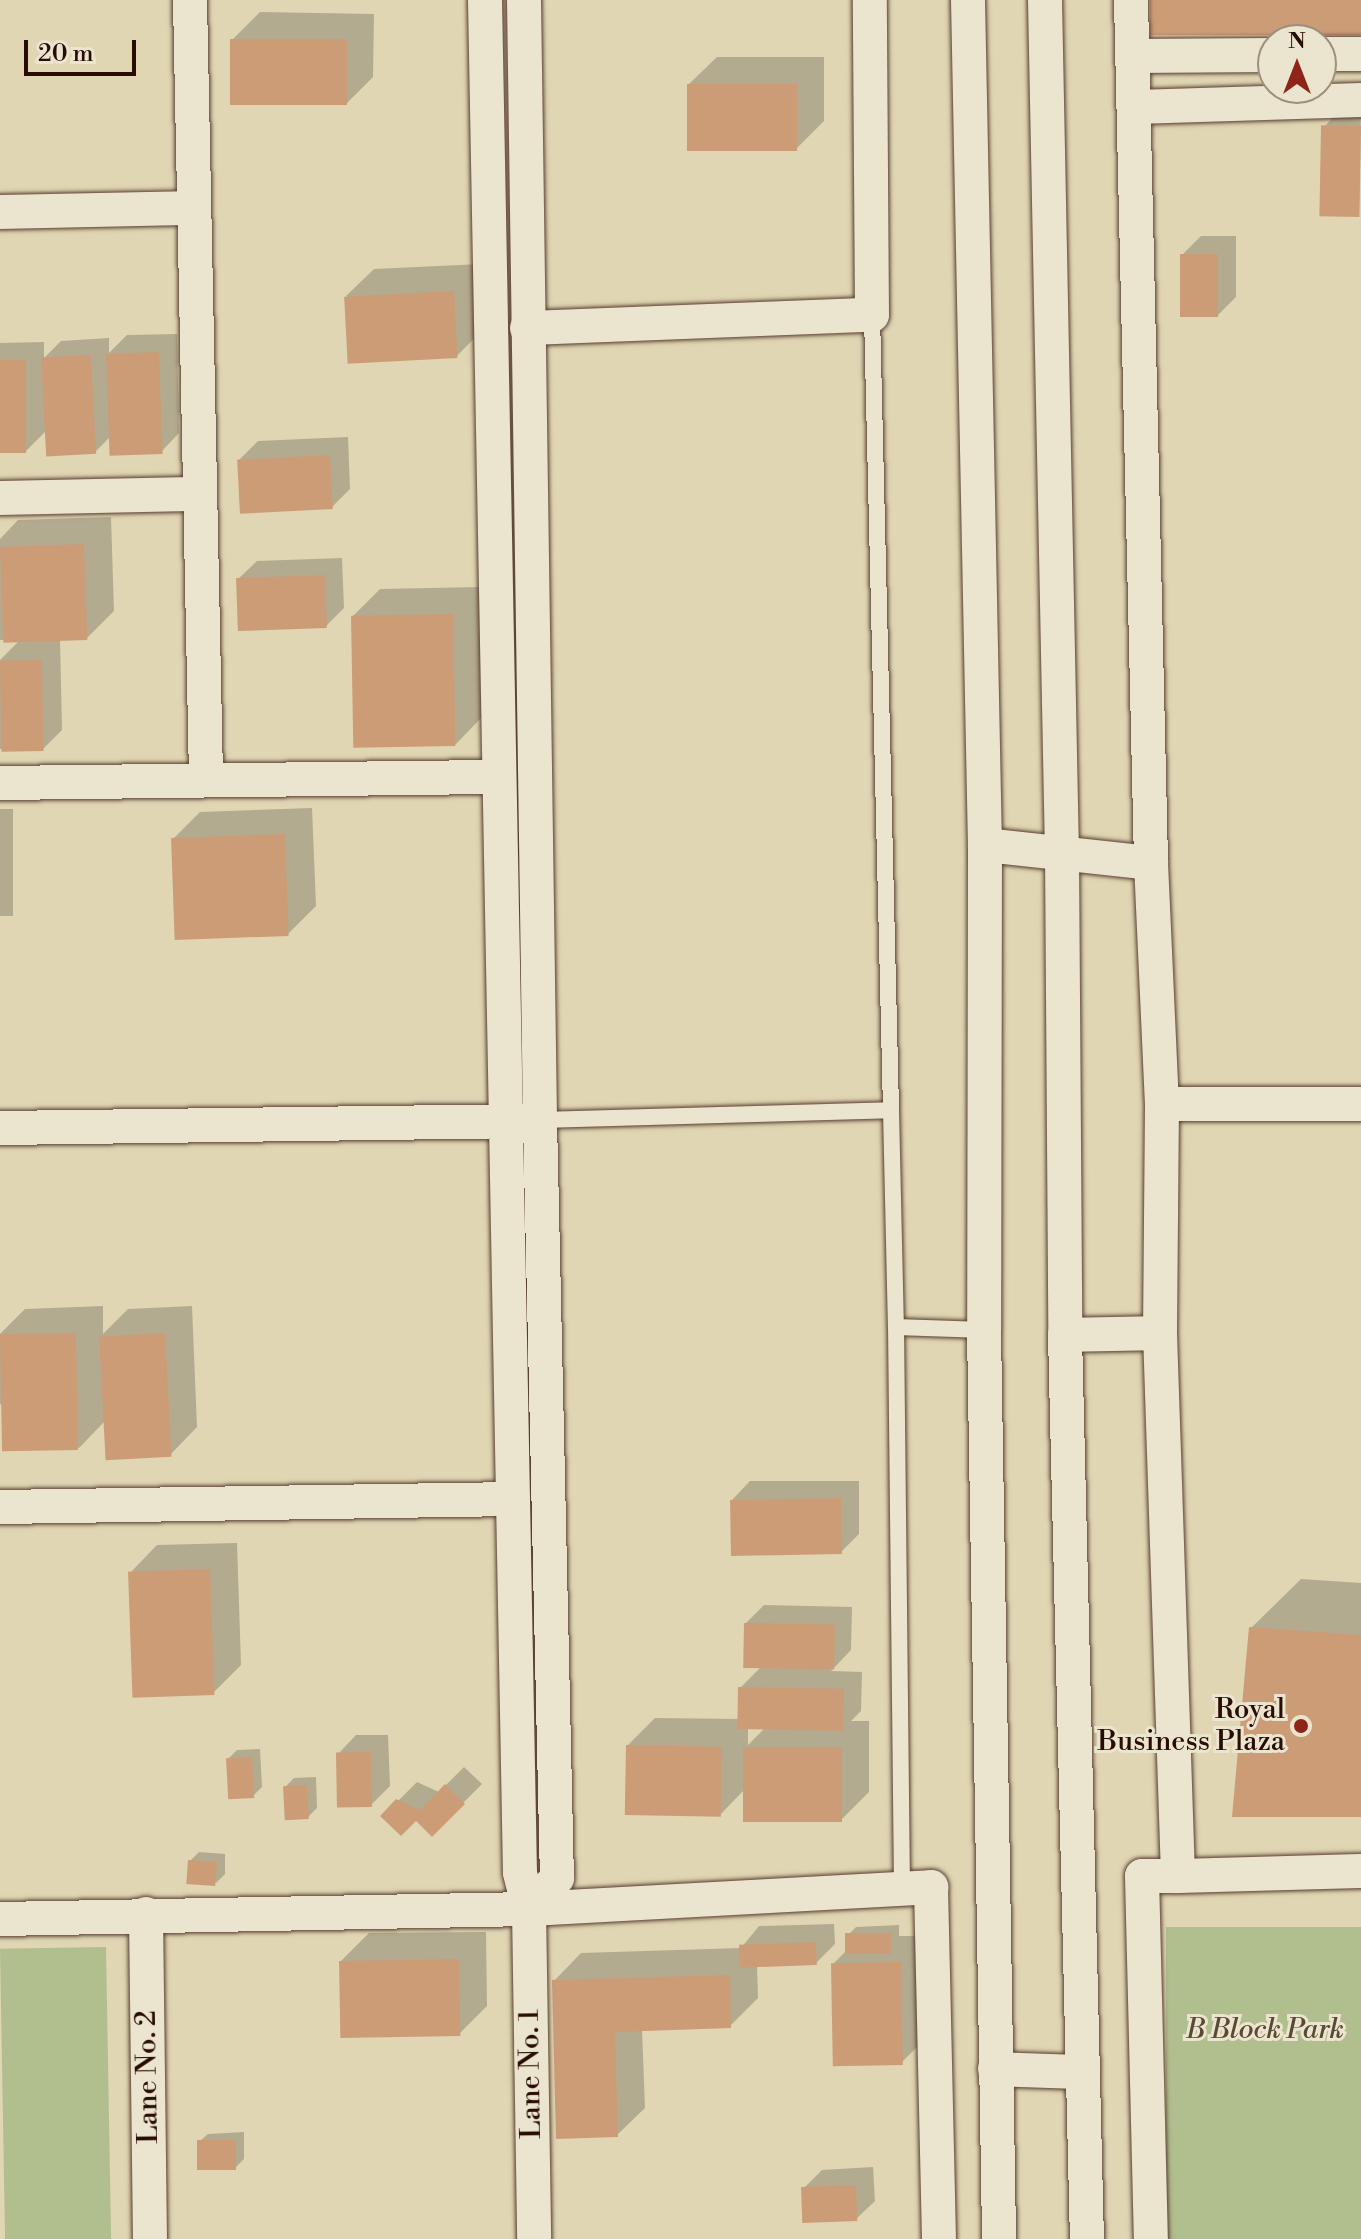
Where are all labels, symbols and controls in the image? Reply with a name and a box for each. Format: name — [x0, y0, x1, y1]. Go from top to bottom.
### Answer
scale bar — [28, 24, 140, 74]
north arrow — [1257, 24, 1337, 104]
text: N — [1288, 28, 1306, 55]
text: 20 m — [38, 39, 94, 69]
place label: Royal Business Plaza — [1098, 1693, 1285, 1759]
marker: Royal Business Plaza — [1292, 1717, 1310, 1735]
street label: Lane No. 1 — [513, 2009, 549, 2139]
street label: Lane No. 2 — [130, 2010, 166, 2144]
park label: B Block Park — [1186, 2013, 1344, 2047]

